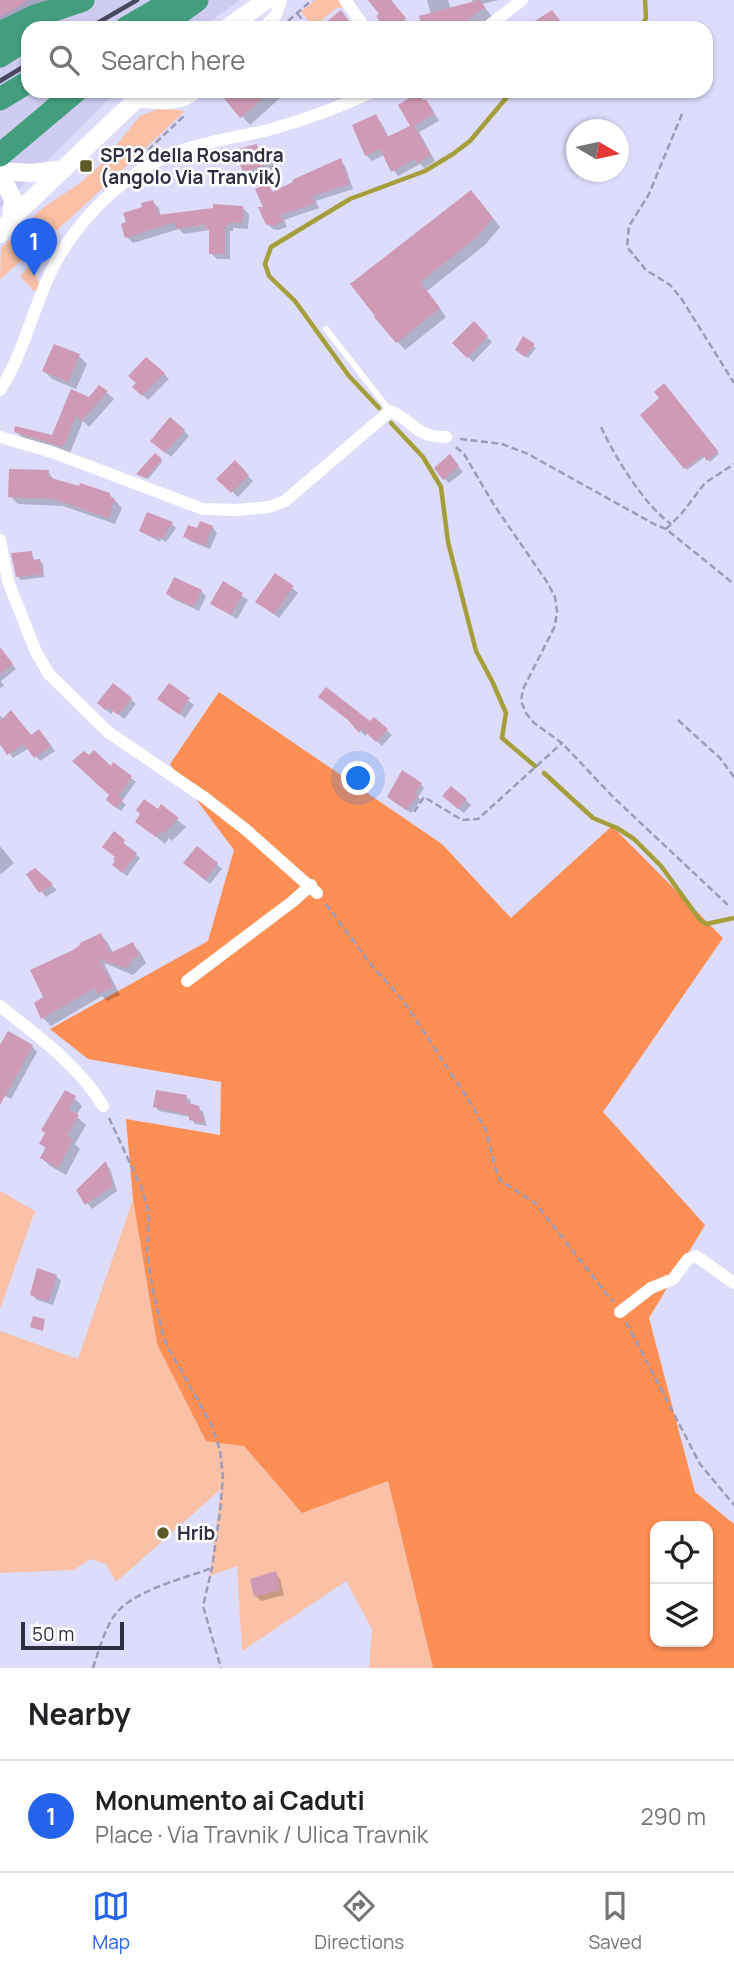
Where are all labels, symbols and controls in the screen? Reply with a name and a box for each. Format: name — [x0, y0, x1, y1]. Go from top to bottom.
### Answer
search box — [21, 21, 713, 98]
icon: search — [45, 41, 83, 79]
text: Search here — [101, 42, 246, 78]
north arrow — [566, 119, 629, 182]
place label: SP12 della Rosandra (angolo Via Tranvik) — [100, 142, 284, 190]
marker: SP12 della Rosandra (angolo Via Tranvik) — [78, 158, 94, 174]
pin: 1 — [11, 218, 57, 276]
your location — [341, 761, 375, 795]
place label: Hrib — [177, 1520, 215, 1546]
map controls — [650, 1521, 713, 1647]
button: locate — [650, 1521, 713, 1584]
marker: Hrib — [155, 1525, 171, 1541]
button: layers — [650, 1584, 713, 1647]
scale bar — [21, 1619, 124, 1651]
text: 50 m — [32, 1621, 74, 1647]
text: Nearby — [28, 1693, 131, 1734]
text: Monumento ai Caduti — [95, 1782, 365, 1818]
text: 1 — [46, 1800, 56, 1832]
text: 290 m — [640, 1800, 706, 1832]
text: Place · Via Travnik / Ulica Travnik — [95, 1818, 428, 1850]
tab: Map — [92, 1887, 130, 1955]
tab: Directions — [314, 1887, 404, 1955]
tab: Saved — [588, 1887, 642, 1955]

